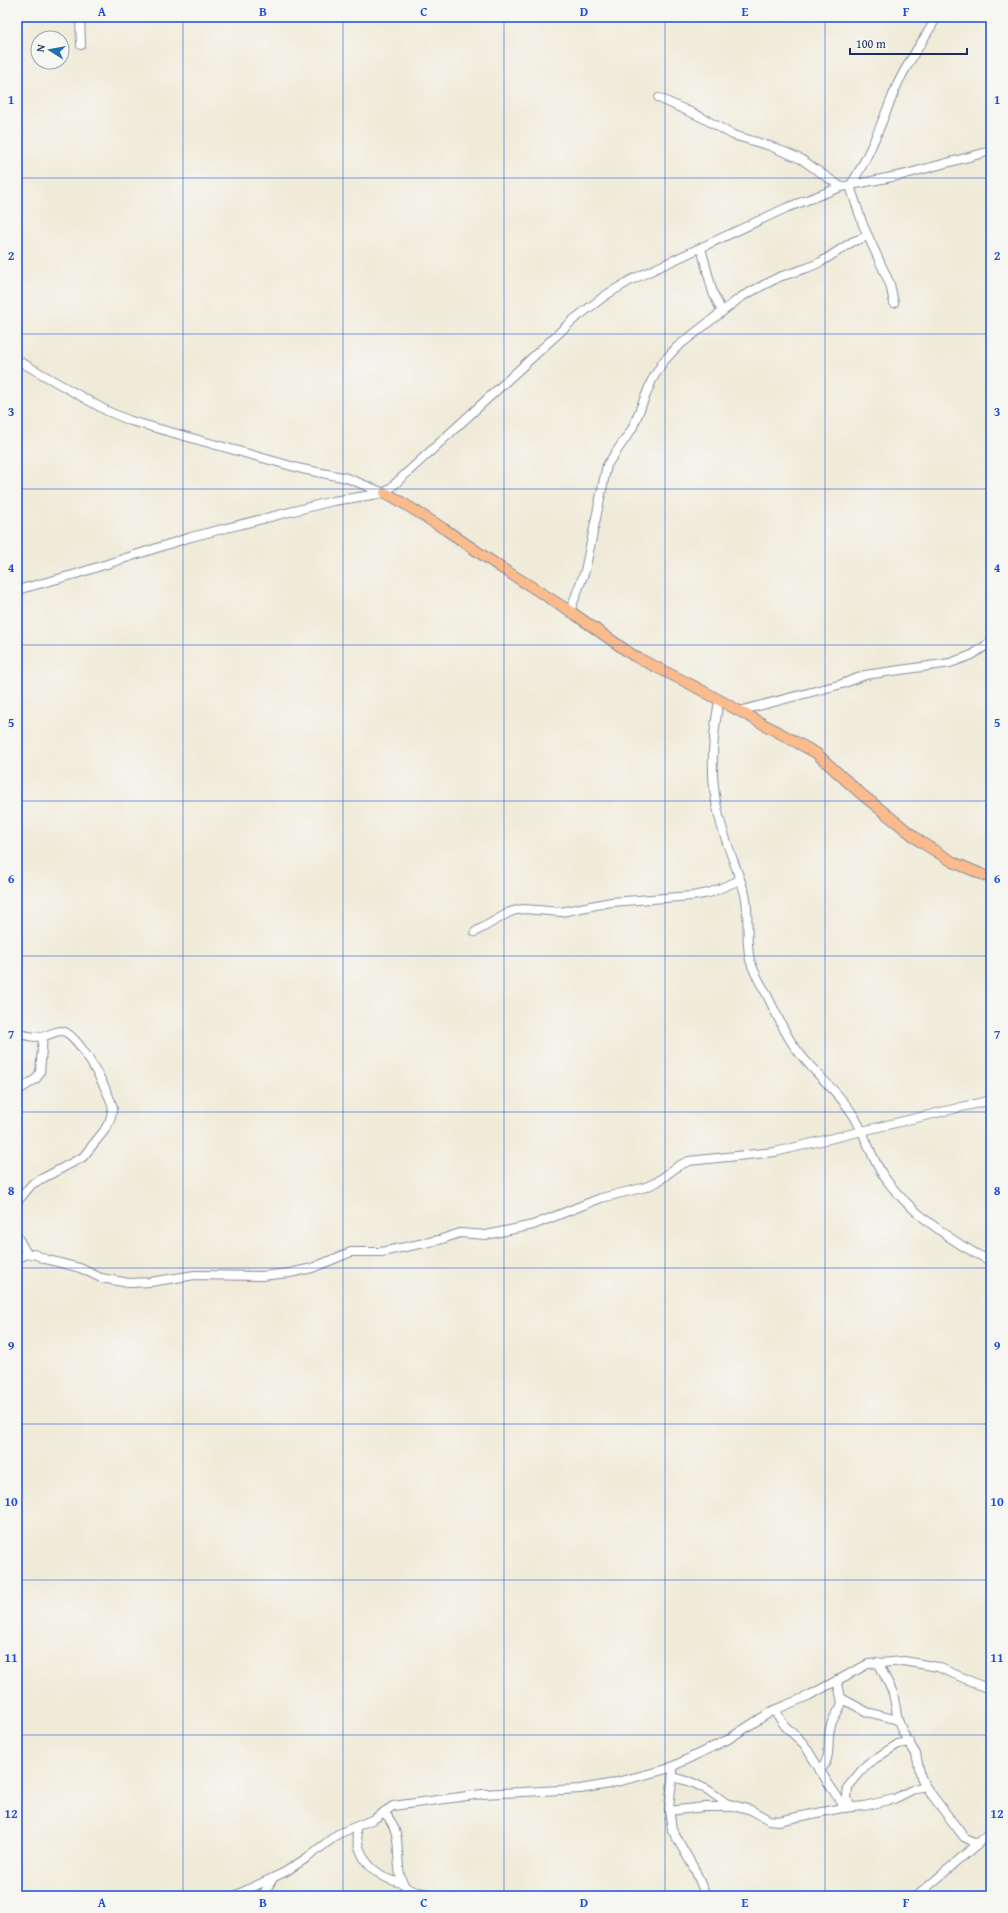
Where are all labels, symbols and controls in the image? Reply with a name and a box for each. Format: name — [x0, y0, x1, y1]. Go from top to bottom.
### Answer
text: A — [98, 2, 107, 21]
text: B — [259, 2, 267, 21]
text: C — [420, 2, 428, 21]
text: D — [580, 2, 588, 21]
text: E — [742, 2, 749, 21]
text: F — [903, 2, 910, 21]
north arrow — [30, 30, 70, 70]
scale bar — [850, 30, 967, 56]
text: 100 m — [856, 35, 886, 52]
text: N — [32, 42, 49, 53]
text: 1 — [8, 90, 14, 109]
text: 1 — [994, 90, 1000, 109]
text: 2 — [8, 246, 15, 265]
text: 2 — [994, 246, 1001, 265]
text: 3 — [8, 402, 14, 421]
text: 3 — [994, 402, 1000, 421]
text: 4 — [8, 558, 15, 577]
text: 4 — [994, 558, 1001, 577]
text: 5 — [8, 713, 15, 732]
text: 5 — [994, 713, 1001, 732]
text: 6 — [8, 869, 15, 888]
text: 6 — [994, 869, 1001, 888]
text: 7 — [8, 1025, 15, 1044]
text: 7 — [994, 1025, 1001, 1044]
text: 8 — [8, 1181, 15, 1200]
text: 8 — [994, 1181, 1001, 1200]
text: 9 — [8, 1336, 15, 1355]
text: 9 — [994, 1336, 1001, 1355]
text: 10 — [4, 1492, 18, 1511]
text: 10 — [990, 1492, 1004, 1511]
text: 11 — [4, 1648, 18, 1667]
text: 11 — [990, 1648, 1004, 1667]
text: 12 — [4, 1804, 18, 1823]
text: 12 — [990, 1804, 1004, 1823]
text: A — [98, 1893, 107, 1912]
text: B — [259, 1893, 267, 1912]
text: C — [420, 1893, 428, 1912]
text: D — [580, 1893, 588, 1912]
text: E — [742, 1893, 749, 1912]
text: F — [903, 1893, 910, 1912]

